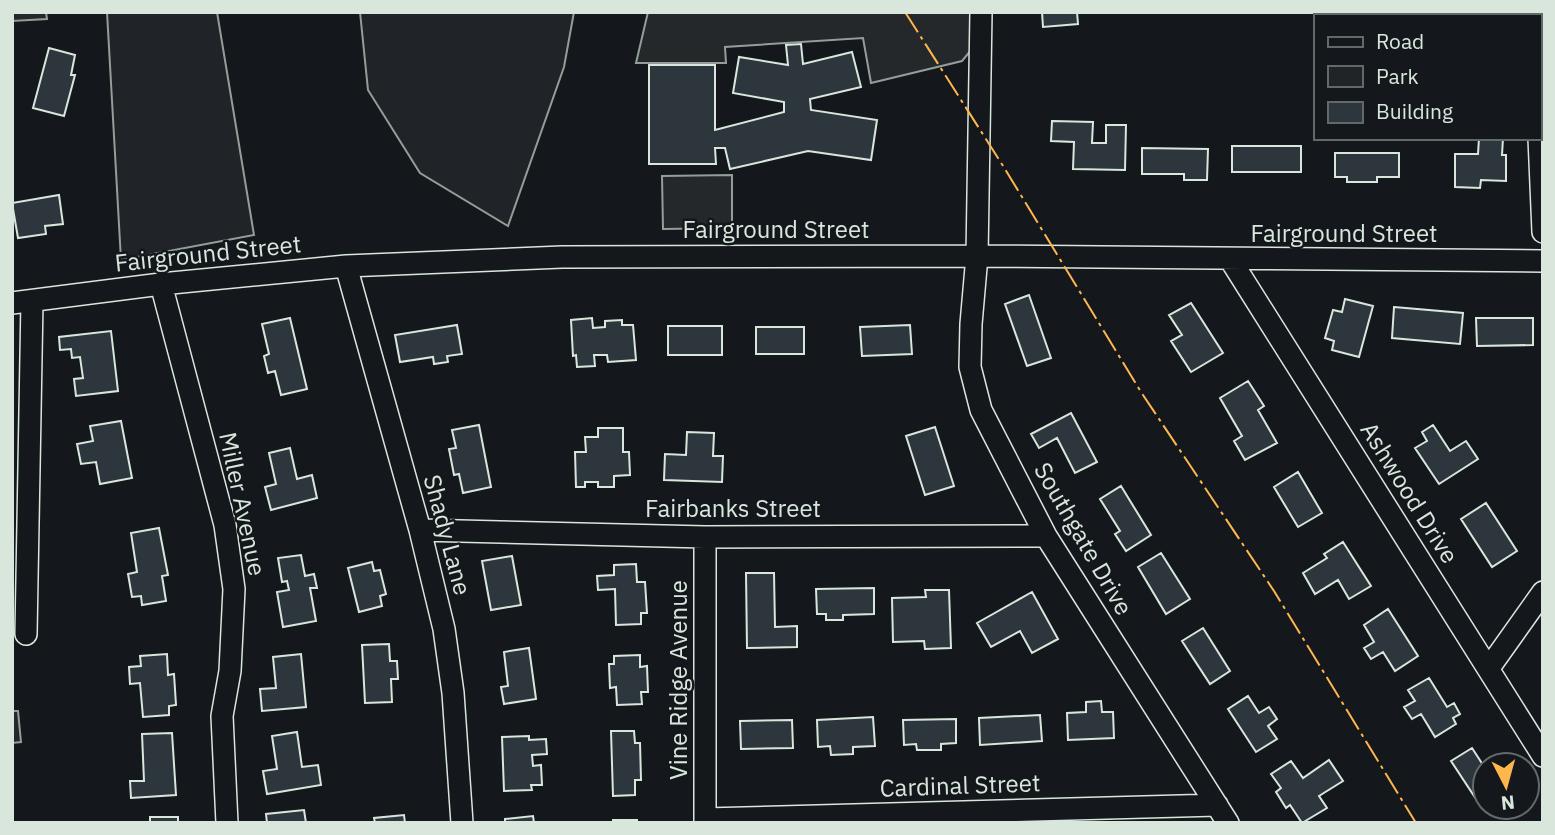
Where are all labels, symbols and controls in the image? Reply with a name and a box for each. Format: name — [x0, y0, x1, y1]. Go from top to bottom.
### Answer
legend — [1314, 14, 1541, 140]
text: Road — [1376, 27, 1424, 55]
text: Park — [1376, 62, 1419, 90]
text: Building — [1376, 97, 1453, 125]
street label: Fairground Street — [682, 213, 870, 245]
street label: Fairground Street — [1250, 217, 1438, 249]
street label: Fairground Street — [113, 227, 303, 279]
street label: Ashwood Drive — [1354, 416, 1466, 569]
street label: Miller Avenue — [212, 429, 274, 579]
street label: Southgate Drive — [1027, 456, 1141, 621]
street label: Shady Lane — [417, 471, 479, 599]
street label: Fairbanks Street — [645, 492, 821, 524]
street label: Vine Ridge Avenue — [662, 580, 694, 780]
north arrow — [1471, 751, 1541, 821]
street label: Cardinal Street — [879, 766, 1041, 804]
text: N — [1500, 790, 1516, 816]

